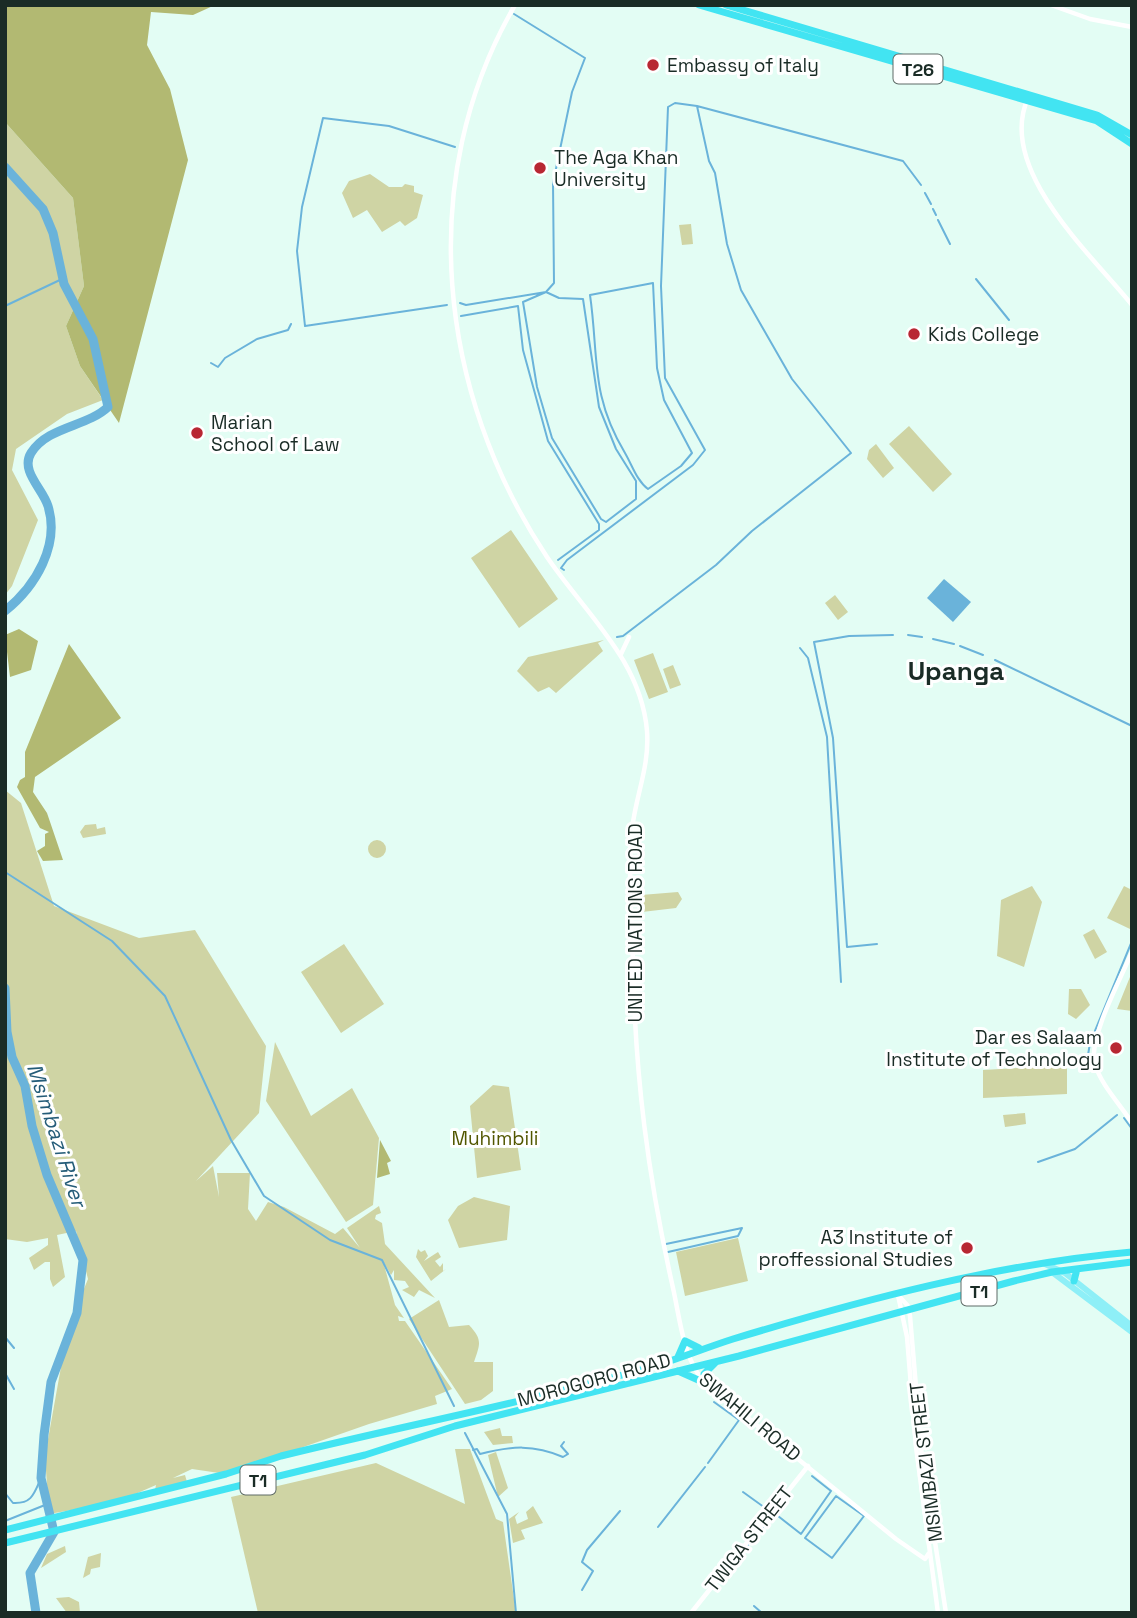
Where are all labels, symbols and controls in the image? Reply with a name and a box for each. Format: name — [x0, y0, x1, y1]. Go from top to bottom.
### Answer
place label: Embassy of Italy — [667, 53, 819, 78]
road number: T26 — [894, 55, 942, 84]
marker: Embassy of Italy — [645, 57, 661, 73]
place label: The Aga Khan University — [554, 145, 678, 192]
marker: The Aga Khan University — [532, 160, 548, 176]
place label: Kids College — [928, 322, 1039, 347]
marker: Kids College — [906, 326, 922, 342]
place label: Marian School of Law — [211, 410, 340, 457]
marker: Marian School of Law — [189, 425, 205, 441]
district label: Upanga — [908, 654, 1004, 688]
street label: UNITED NATIONS ROAD — [623, 823, 648, 1023]
place label: Dar es Salaam Institute of Technology — [886, 1025, 1102, 1072]
marker: Dar es Salaam Institute of Technology — [1108, 1040, 1124, 1056]
water label: Msimbazi River — [21, 1060, 94, 1212]
park label: Muhimbili — [452, 1126, 538, 1151]
place label: A3 Institute of proffessional Studies — [759, 1225, 953, 1272]
marker: A3 Institute of proffessional Studies — [959, 1240, 975, 1256]
road number: T1 — [962, 1276, 996, 1306]
street label: MOROGORO ROAD — [515, 1348, 673, 1412]
street label: SWAHILI ROAD — [694, 1367, 806, 1467]
street label: MSIMBAZI STREET — [904, 1381, 948, 1543]
road number: T1 — [240, 1465, 276, 1494]
street label: TWIGA STREET — [700, 1481, 798, 1597]

